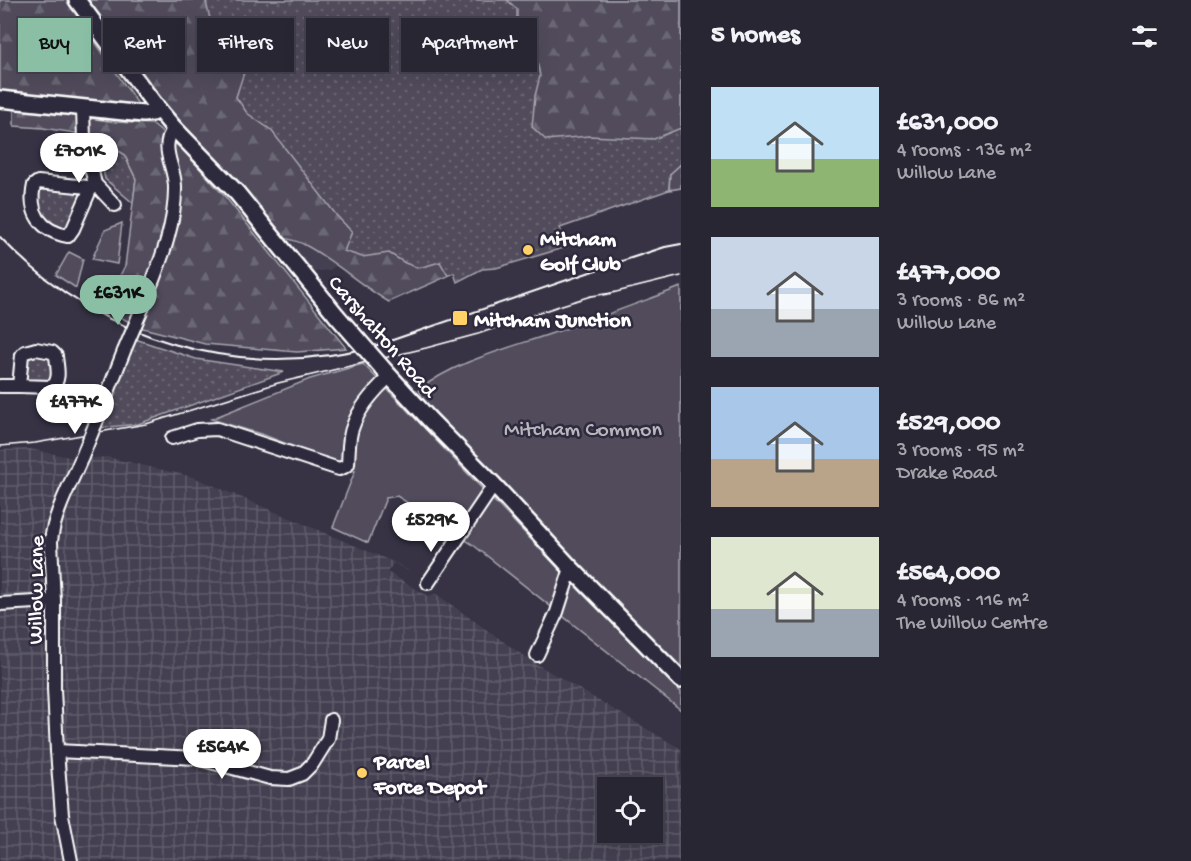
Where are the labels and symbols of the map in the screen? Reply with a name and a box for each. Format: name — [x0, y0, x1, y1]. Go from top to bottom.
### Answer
pin: £701K — [37, 133, 121, 184]
place label: Mitcham Golf Club — [540, 228, 621, 279]
marker: Mitcham Golf Club — [521, 243, 535, 257]
street label: Carshalton Road — [321, 271, 442, 405]
pin: £631K — [76, 275, 160, 326]
marker: Mitcham Junction — [451, 309, 469, 327]
place label: Mitcham Junction — [474, 309, 631, 335]
pin: £477K — [33, 384, 117, 435]
park label: Mitcham Common — [504, 418, 662, 444]
pin: £529K — [389, 502, 473, 553]
street label: Willow Lane — [24, 535, 52, 645]
pin: £564K — [180, 729, 264, 780]
place label: Parcel Force Depot — [373, 751, 487, 802]
marker: Parcel Force Depot — [355, 766, 369, 780]

